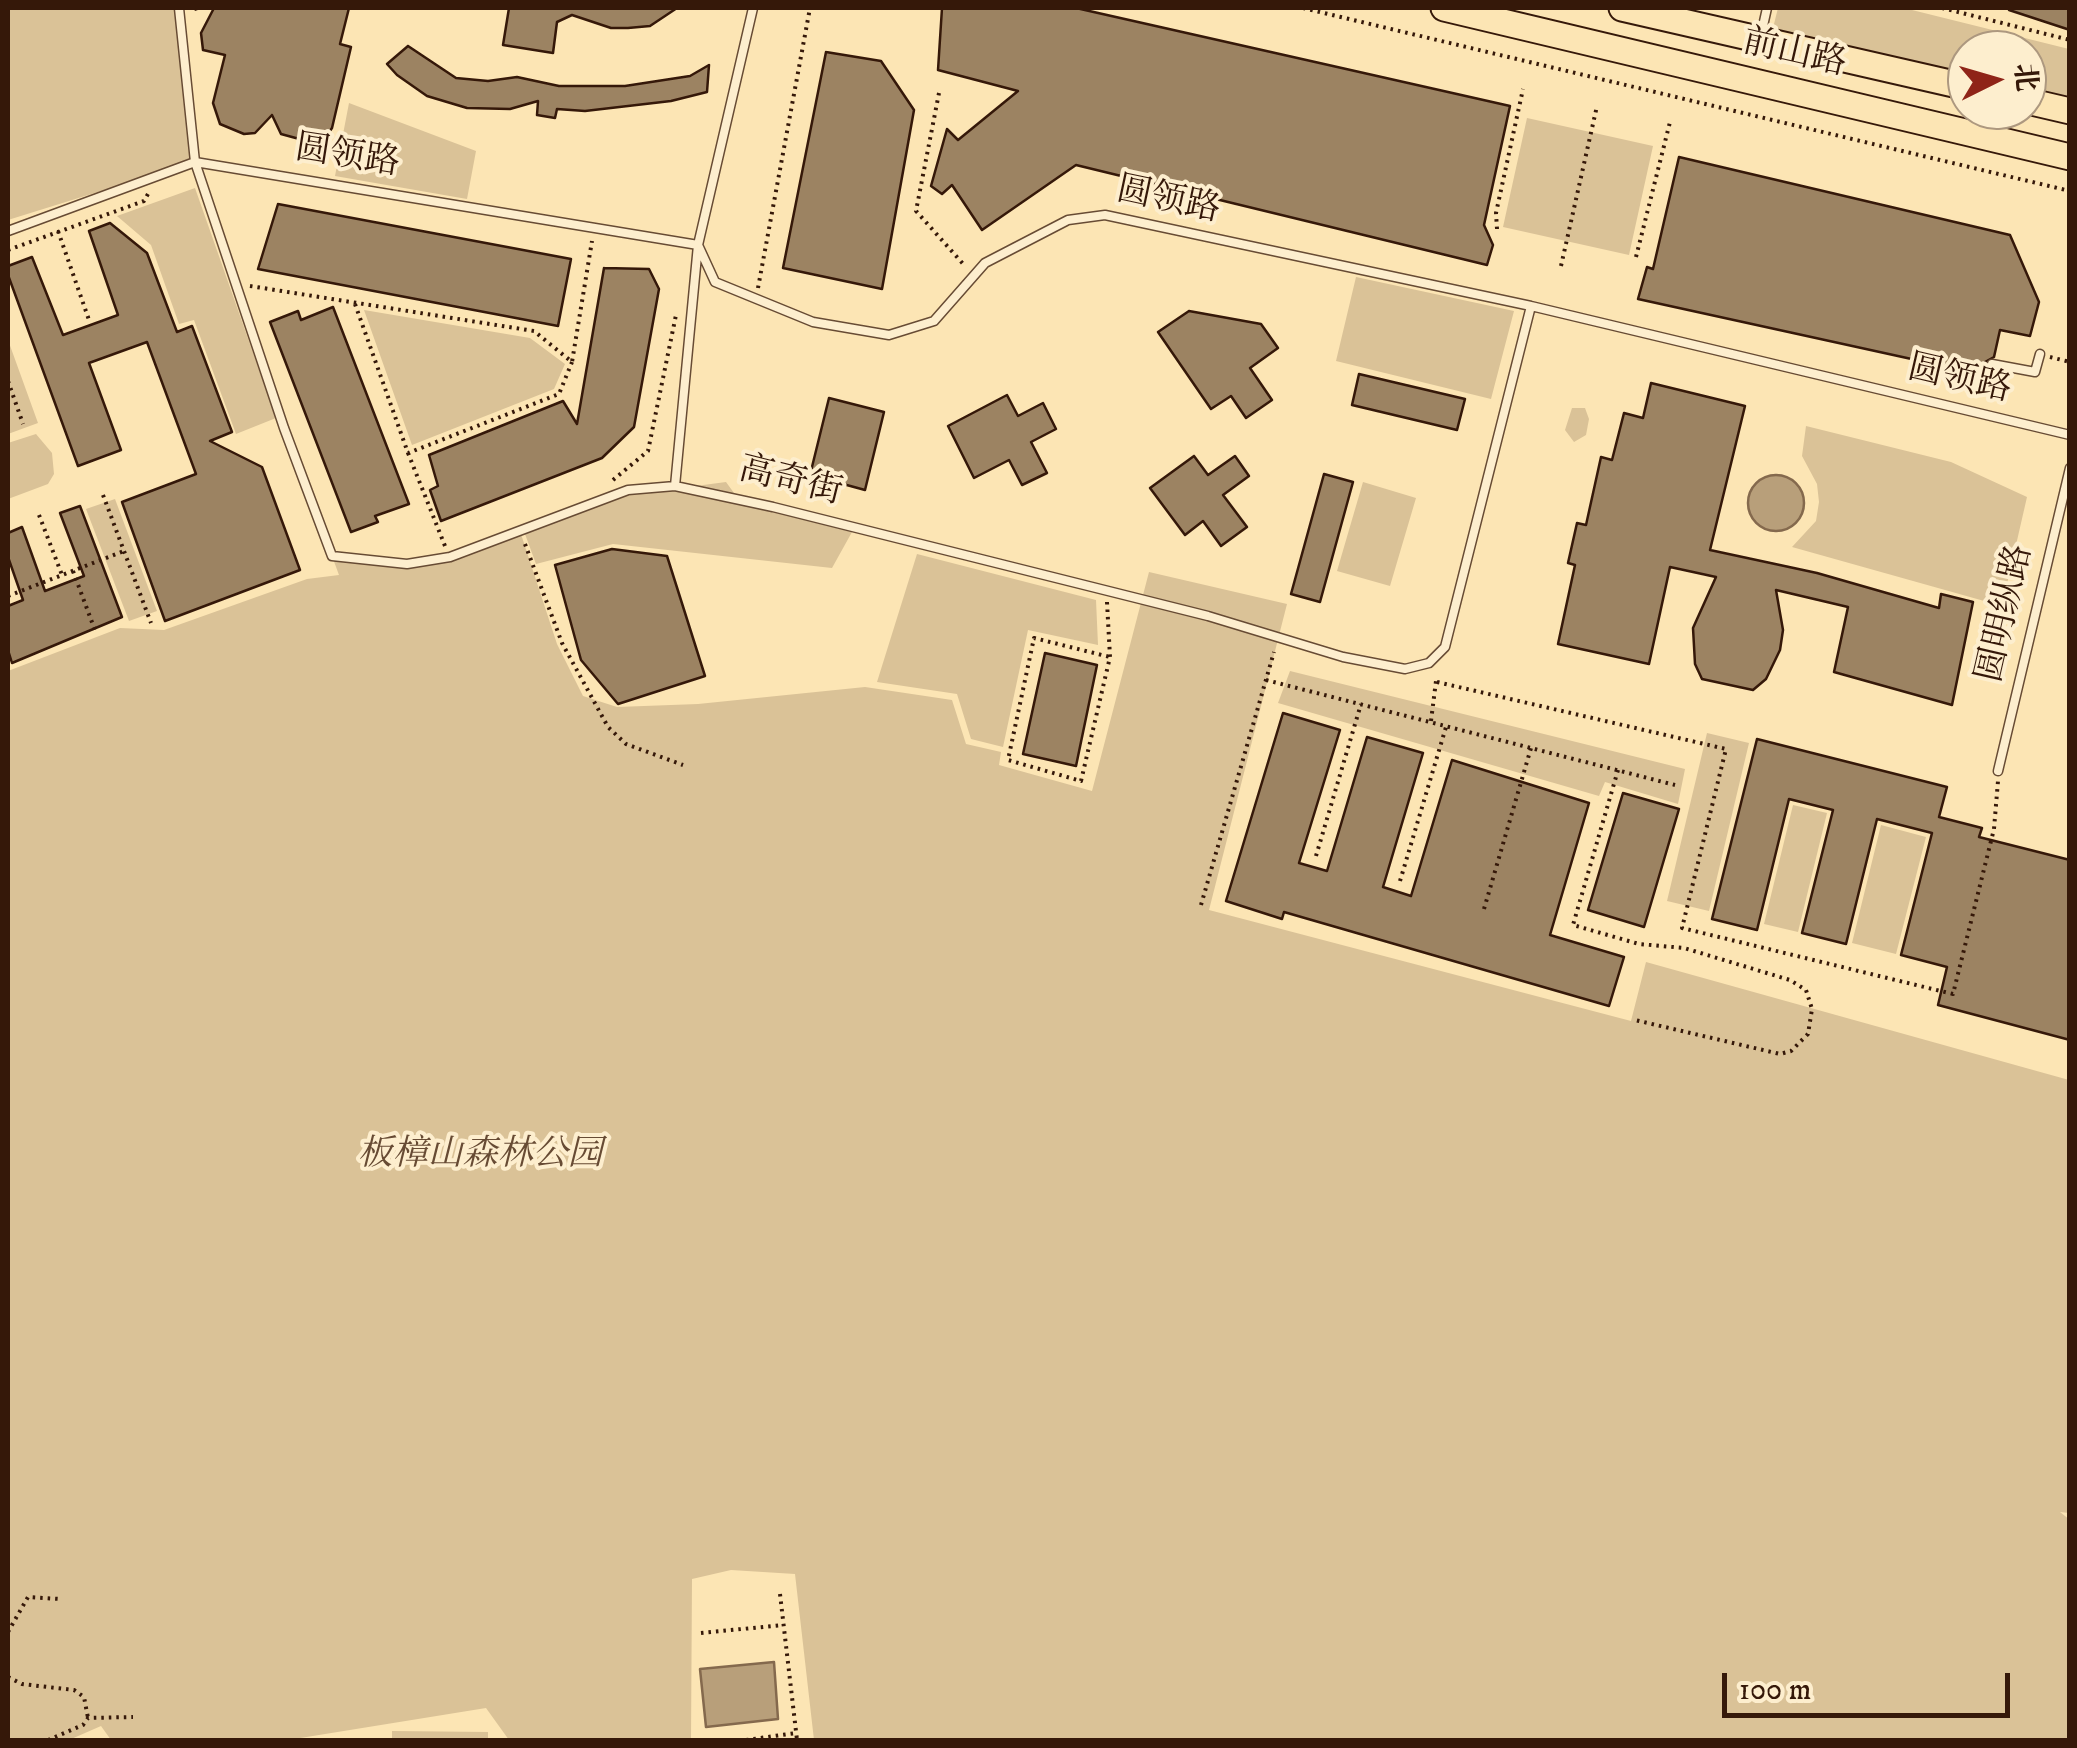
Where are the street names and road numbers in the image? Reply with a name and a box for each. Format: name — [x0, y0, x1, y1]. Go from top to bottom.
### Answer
street label: 前山路 — [1738, 23, 1850, 87]
street label: 圆领路 — [292, 129, 402, 187]
street label: 圆领路 — [1112, 171, 1224, 233]
street label: 圆领路 — [1903, 349, 2015, 413]
street label: 高奇街 — [734, 450, 846, 516]
street label: 圆明纵路 — [1971, 541, 2043, 687]

